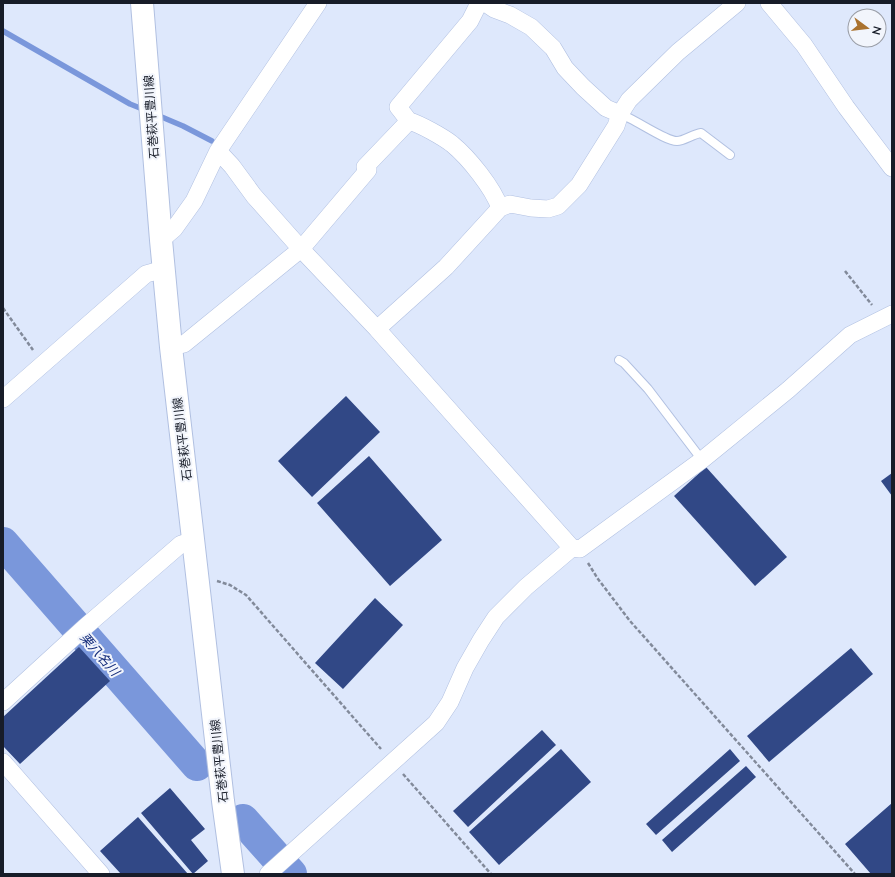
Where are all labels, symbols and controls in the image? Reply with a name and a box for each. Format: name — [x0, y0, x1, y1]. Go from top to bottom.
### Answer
north arrow — [847, 8, 887, 48]
text: N — [870, 25, 885, 36]
street label: 石巻萩平豊川線 — [141, 75, 161, 159]
street label: 石巻萩平豊川線 — [169, 396, 195, 482]
water label: 栗八名川 — [77, 629, 124, 680]
street label: 石巻萩平豊川線 — [207, 718, 231, 804]

